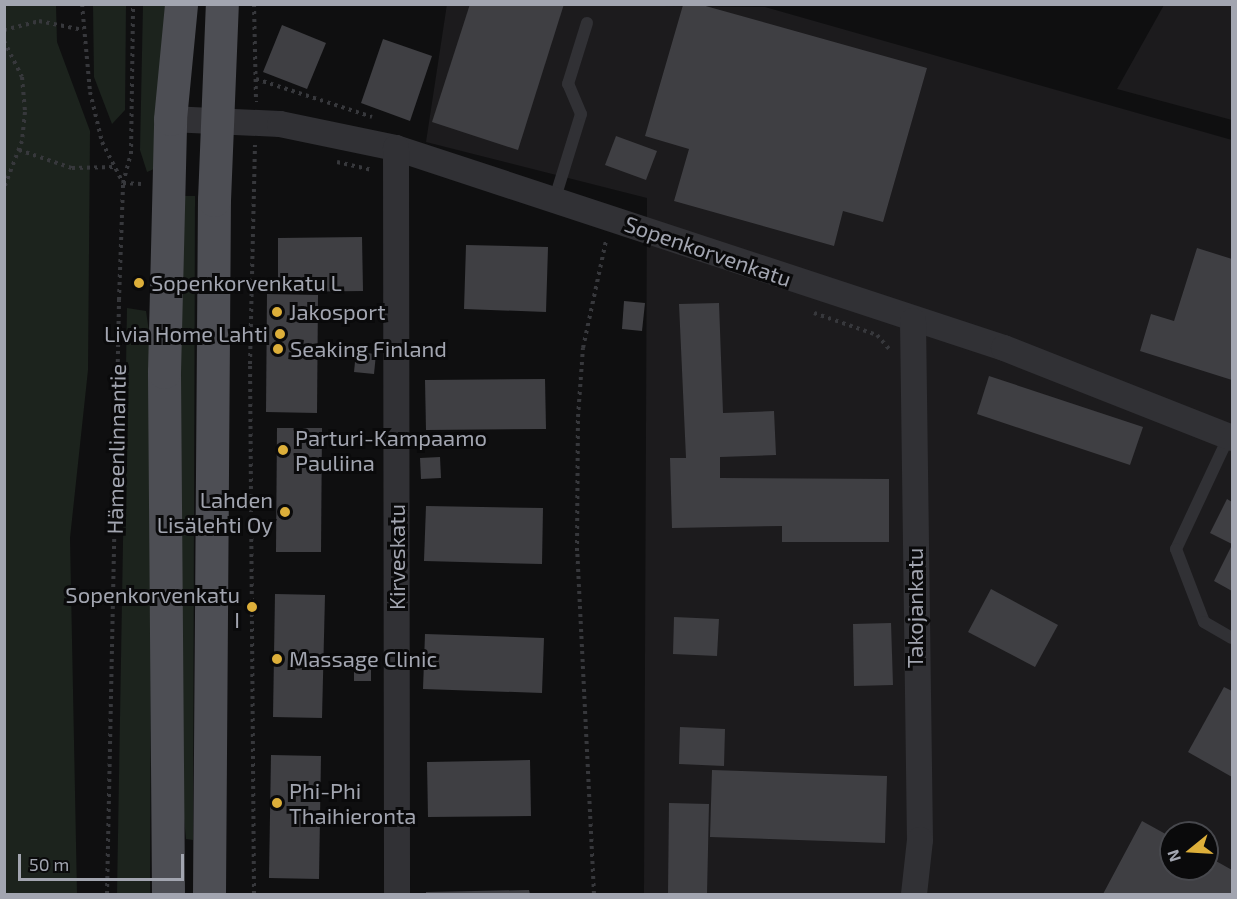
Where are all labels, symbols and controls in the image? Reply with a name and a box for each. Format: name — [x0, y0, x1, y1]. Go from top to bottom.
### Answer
street label: Sopenkorvenkatu — [621, 210, 795, 292]
place label: Sopenkorvenkatu L — [151, 270, 342, 296]
marker: Sopenkorvenkatu L — [132, 276, 146, 290]
place label: Jakosport — [289, 299, 386, 325]
marker: Jakosport — [270, 305, 284, 319]
place label: Livia Home Lahti — [104, 321, 268, 347]
marker: Livia Home Lahti — [273, 327, 287, 341]
place label: Seaking Finland — [290, 336, 447, 362]
marker: Seaking Finland — [271, 342, 285, 356]
street label: Hämeenlinnantie — [101, 364, 131, 534]
place label: Parturi-Kampaamo Pauliina — [295, 424, 487, 476]
marker: Parturi-Kampaamo Pauliina — [276, 443, 290, 457]
place label: Lahden Lisälehti Oy — [157, 486, 273, 538]
street label: Kirveskatu — [384, 504, 410, 610]
marker: Lahden Lisälehti Oy — [278, 505, 292, 519]
street label: Takojankatu — [902, 548, 928, 668]
place label: Sopenkorvenkatu I — [65, 581, 240, 632]
marker: Sopenkorvenkatu I — [245, 600, 259, 614]
place label: Massage Clinic — [289, 646, 437, 672]
marker: Massage Clinic — [270, 652, 284, 666]
place label: Phi-Phi Thaihieronta — [289, 777, 416, 828]
marker: Phi-Phi Thaihieronta — [270, 796, 284, 810]
north arrow — [1159, 821, 1219, 881]
scale bar — [21, 842, 188, 880]
text: N — [1162, 848, 1184, 865]
text: 50 m — [29, 853, 69, 875]

